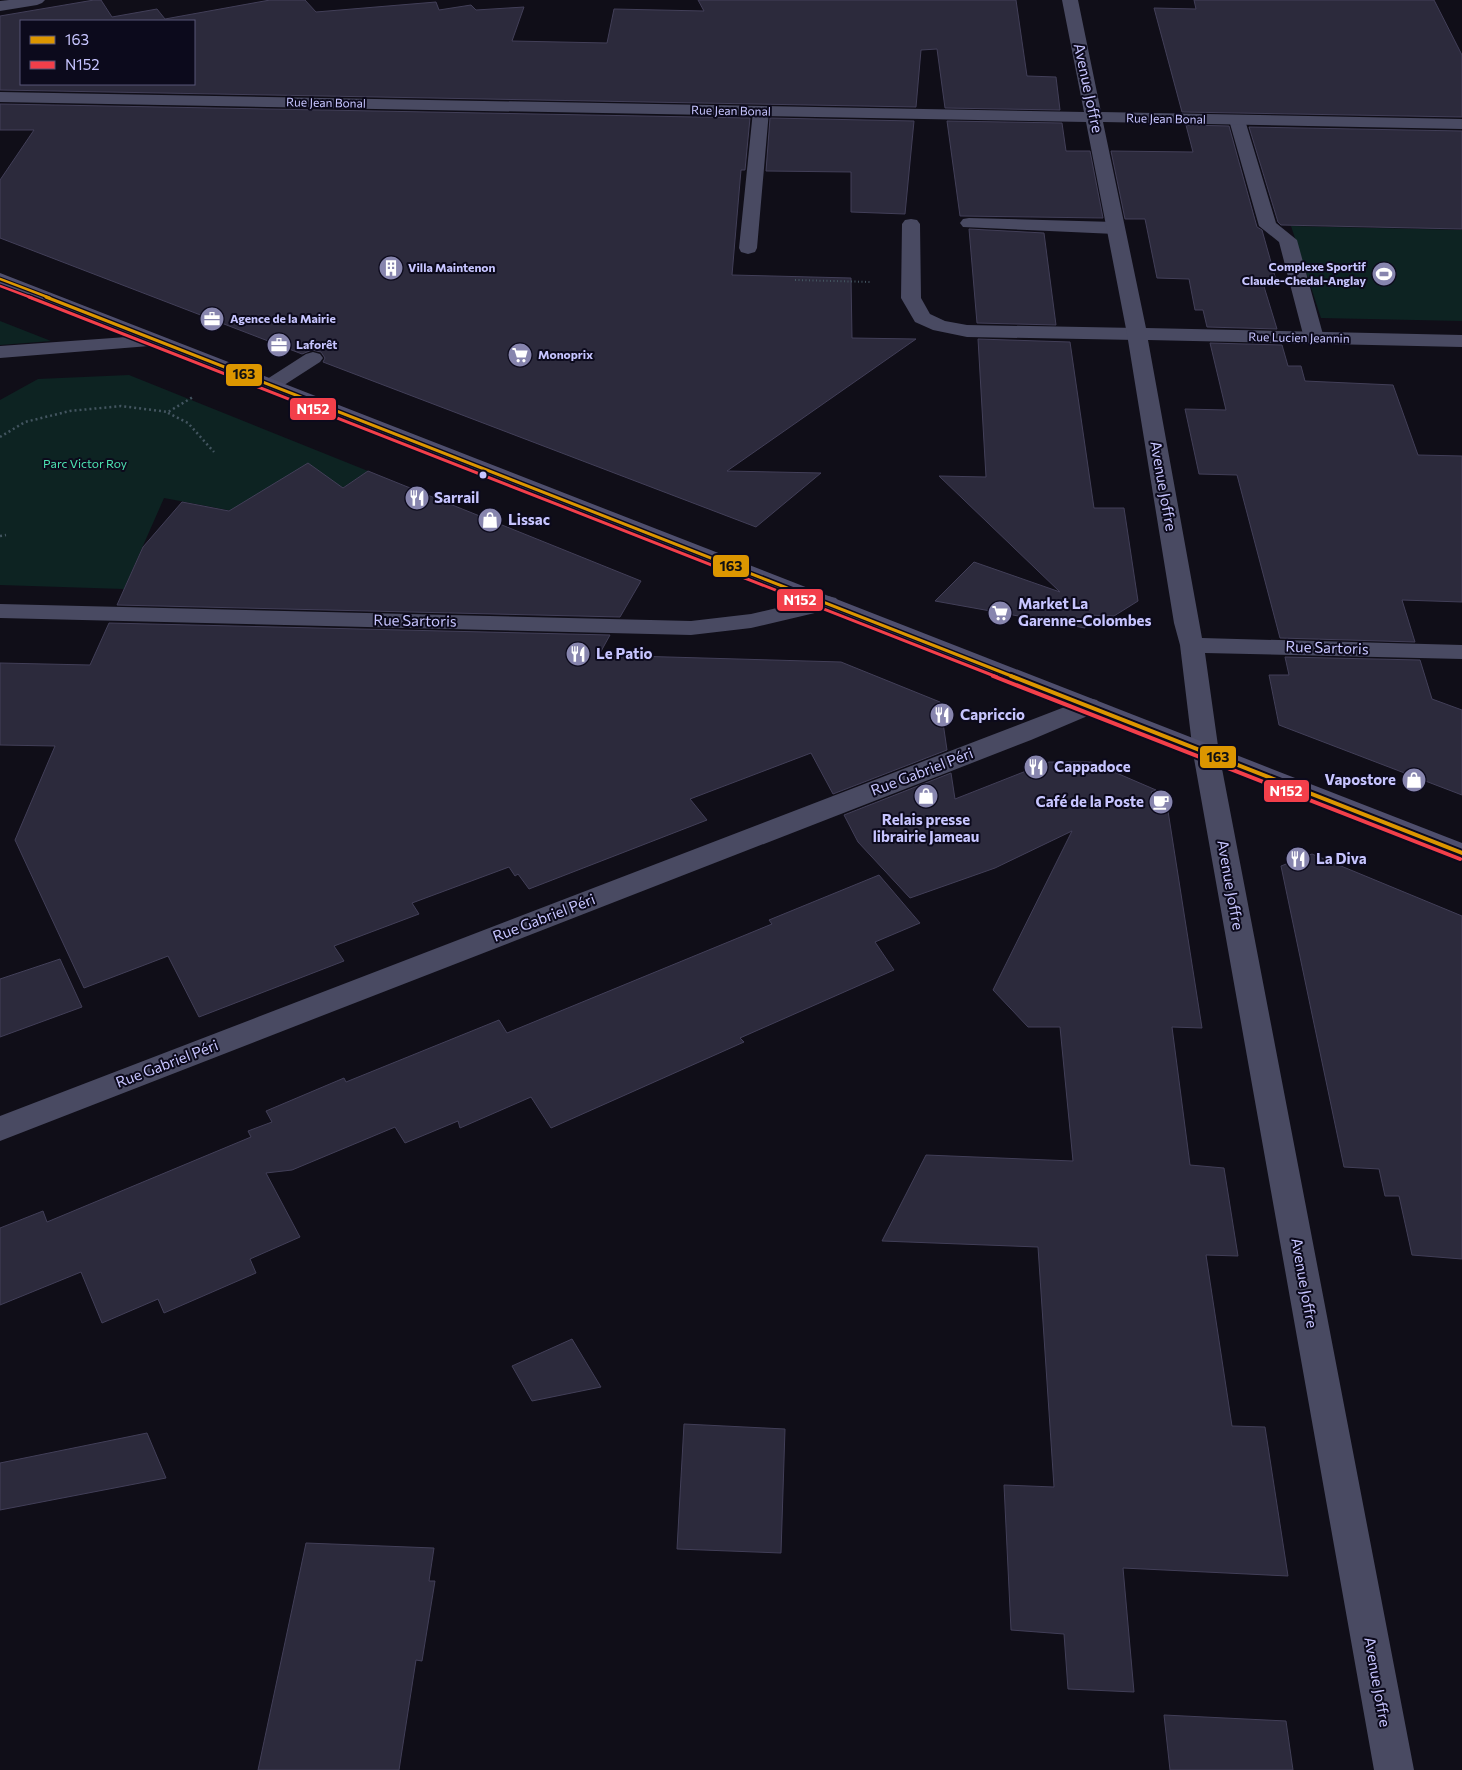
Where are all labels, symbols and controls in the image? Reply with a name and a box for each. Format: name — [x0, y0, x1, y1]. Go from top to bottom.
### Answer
legend — [20, 20, 195, 85]
text: 163 — [65, 30, 89, 48]
street label: Avenue Joffre — [1071, 41, 1107, 134]
text: N152 — [65, 55, 100, 73]
street label: Rue Jean Bonal — [286, 94, 366, 111]
street label: Rue Jean Bonal — [691, 102, 771, 119]
street label: Rue Jean Bonal — [1126, 110, 1206, 127]
building icon: Villa Maintenon — [378, 255, 404, 281]
place label: Complexe Sportif Claude-Chedal-Anglay — [1242, 259, 1366, 287]
place label: Villa Maintenon — [408, 260, 496, 274]
sports icon: Complexe Sportif Claude-Chedal-Anglay — [1371, 261, 1397, 287]
office icon: Agence de la Mairie — [199, 306, 225, 332]
place label: Agence de la Mairie — [230, 311, 336, 325]
street label: Rue Lucien Jeannin — [1248, 329, 1350, 346]
office icon: Laforêt — [266, 332, 292, 358]
place label: Laforêt — [296, 337, 337, 351]
supermarket icon: Monoprix — [507, 342, 533, 368]
place label: Monoprix — [538, 347, 593, 361]
line badge: 163 — [225, 363, 263, 387]
text: 163 — [232, 365, 256, 382]
line badge: N152 — [289, 397, 337, 421]
text: N152 — [297, 400, 330, 417]
street label: Avenue Joffre — [1147, 439, 1181, 532]
park label: Parc Victor Roy — [43, 456, 127, 470]
unlabelled marker — [478, 470, 488, 480]
restaurant icon: Sarrail — [404, 485, 430, 511]
place label: Sarrail — [434, 488, 479, 506]
shop icon: Lissac — [477, 507, 503, 533]
place label: Lissac — [508, 510, 550, 528]
line badge: 163 — [712, 554, 750, 578]
text: 163 — [719, 557, 743, 574]
line badge: N152 — [776, 588, 824, 612]
text: N152 — [784, 591, 817, 608]
place label: Market La Garenne-Colombes — [1018, 594, 1151, 629]
supermarket icon: Market La Garenne-Colombes — [987, 600, 1013, 626]
street label: Rue Sartoris — [373, 610, 457, 630]
street label: Rue Sartoris — [1285, 637, 1369, 657]
restaurant icon: Le Patio — [565, 641, 591, 667]
place label: Le Patio — [596, 644, 653, 662]
restaurant icon: Capriccio — [929, 702, 955, 728]
place label: Capriccio — [960, 705, 1025, 723]
street label: Rue Gabriel Péri — [868, 743, 975, 799]
line badge: 163 — [1199, 745, 1237, 769]
text: 163 — [1206, 748, 1230, 765]
restaurant icon: Cappadoce — [1023, 754, 1049, 780]
place label: Cappadoce — [1054, 757, 1131, 775]
shop icon: Vapostore — [1401, 767, 1427, 793]
place label: Vapostore — [1325, 770, 1396, 788]
line badge: N152 — [1263, 779, 1310, 803]
text: N152 — [1270, 782, 1303, 799]
shop icon: Relais presse librairie Jameau — [913, 783, 939, 809]
cafe icon: Café de la Poste — [1148, 789, 1174, 815]
place label: Café de la Poste — [1035, 792, 1144, 810]
place label: Relais presse librairie Jameau — [873, 810, 979, 845]
street label: Avenue Joffre — [1214, 838, 1248, 931]
restaurant icon: La Diva — [1285, 846, 1311, 872]
place label: La Diva — [1316, 849, 1367, 867]
street label: Rue Gabriel Péri — [490, 889, 597, 945]
street label: Rue Gabriel Péri — [113, 1035, 220, 1091]
street label: Avenue Joffre — [1288, 1236, 1322, 1329]
street label: Avenue Joffre — [1361, 1635, 1395, 1728]

